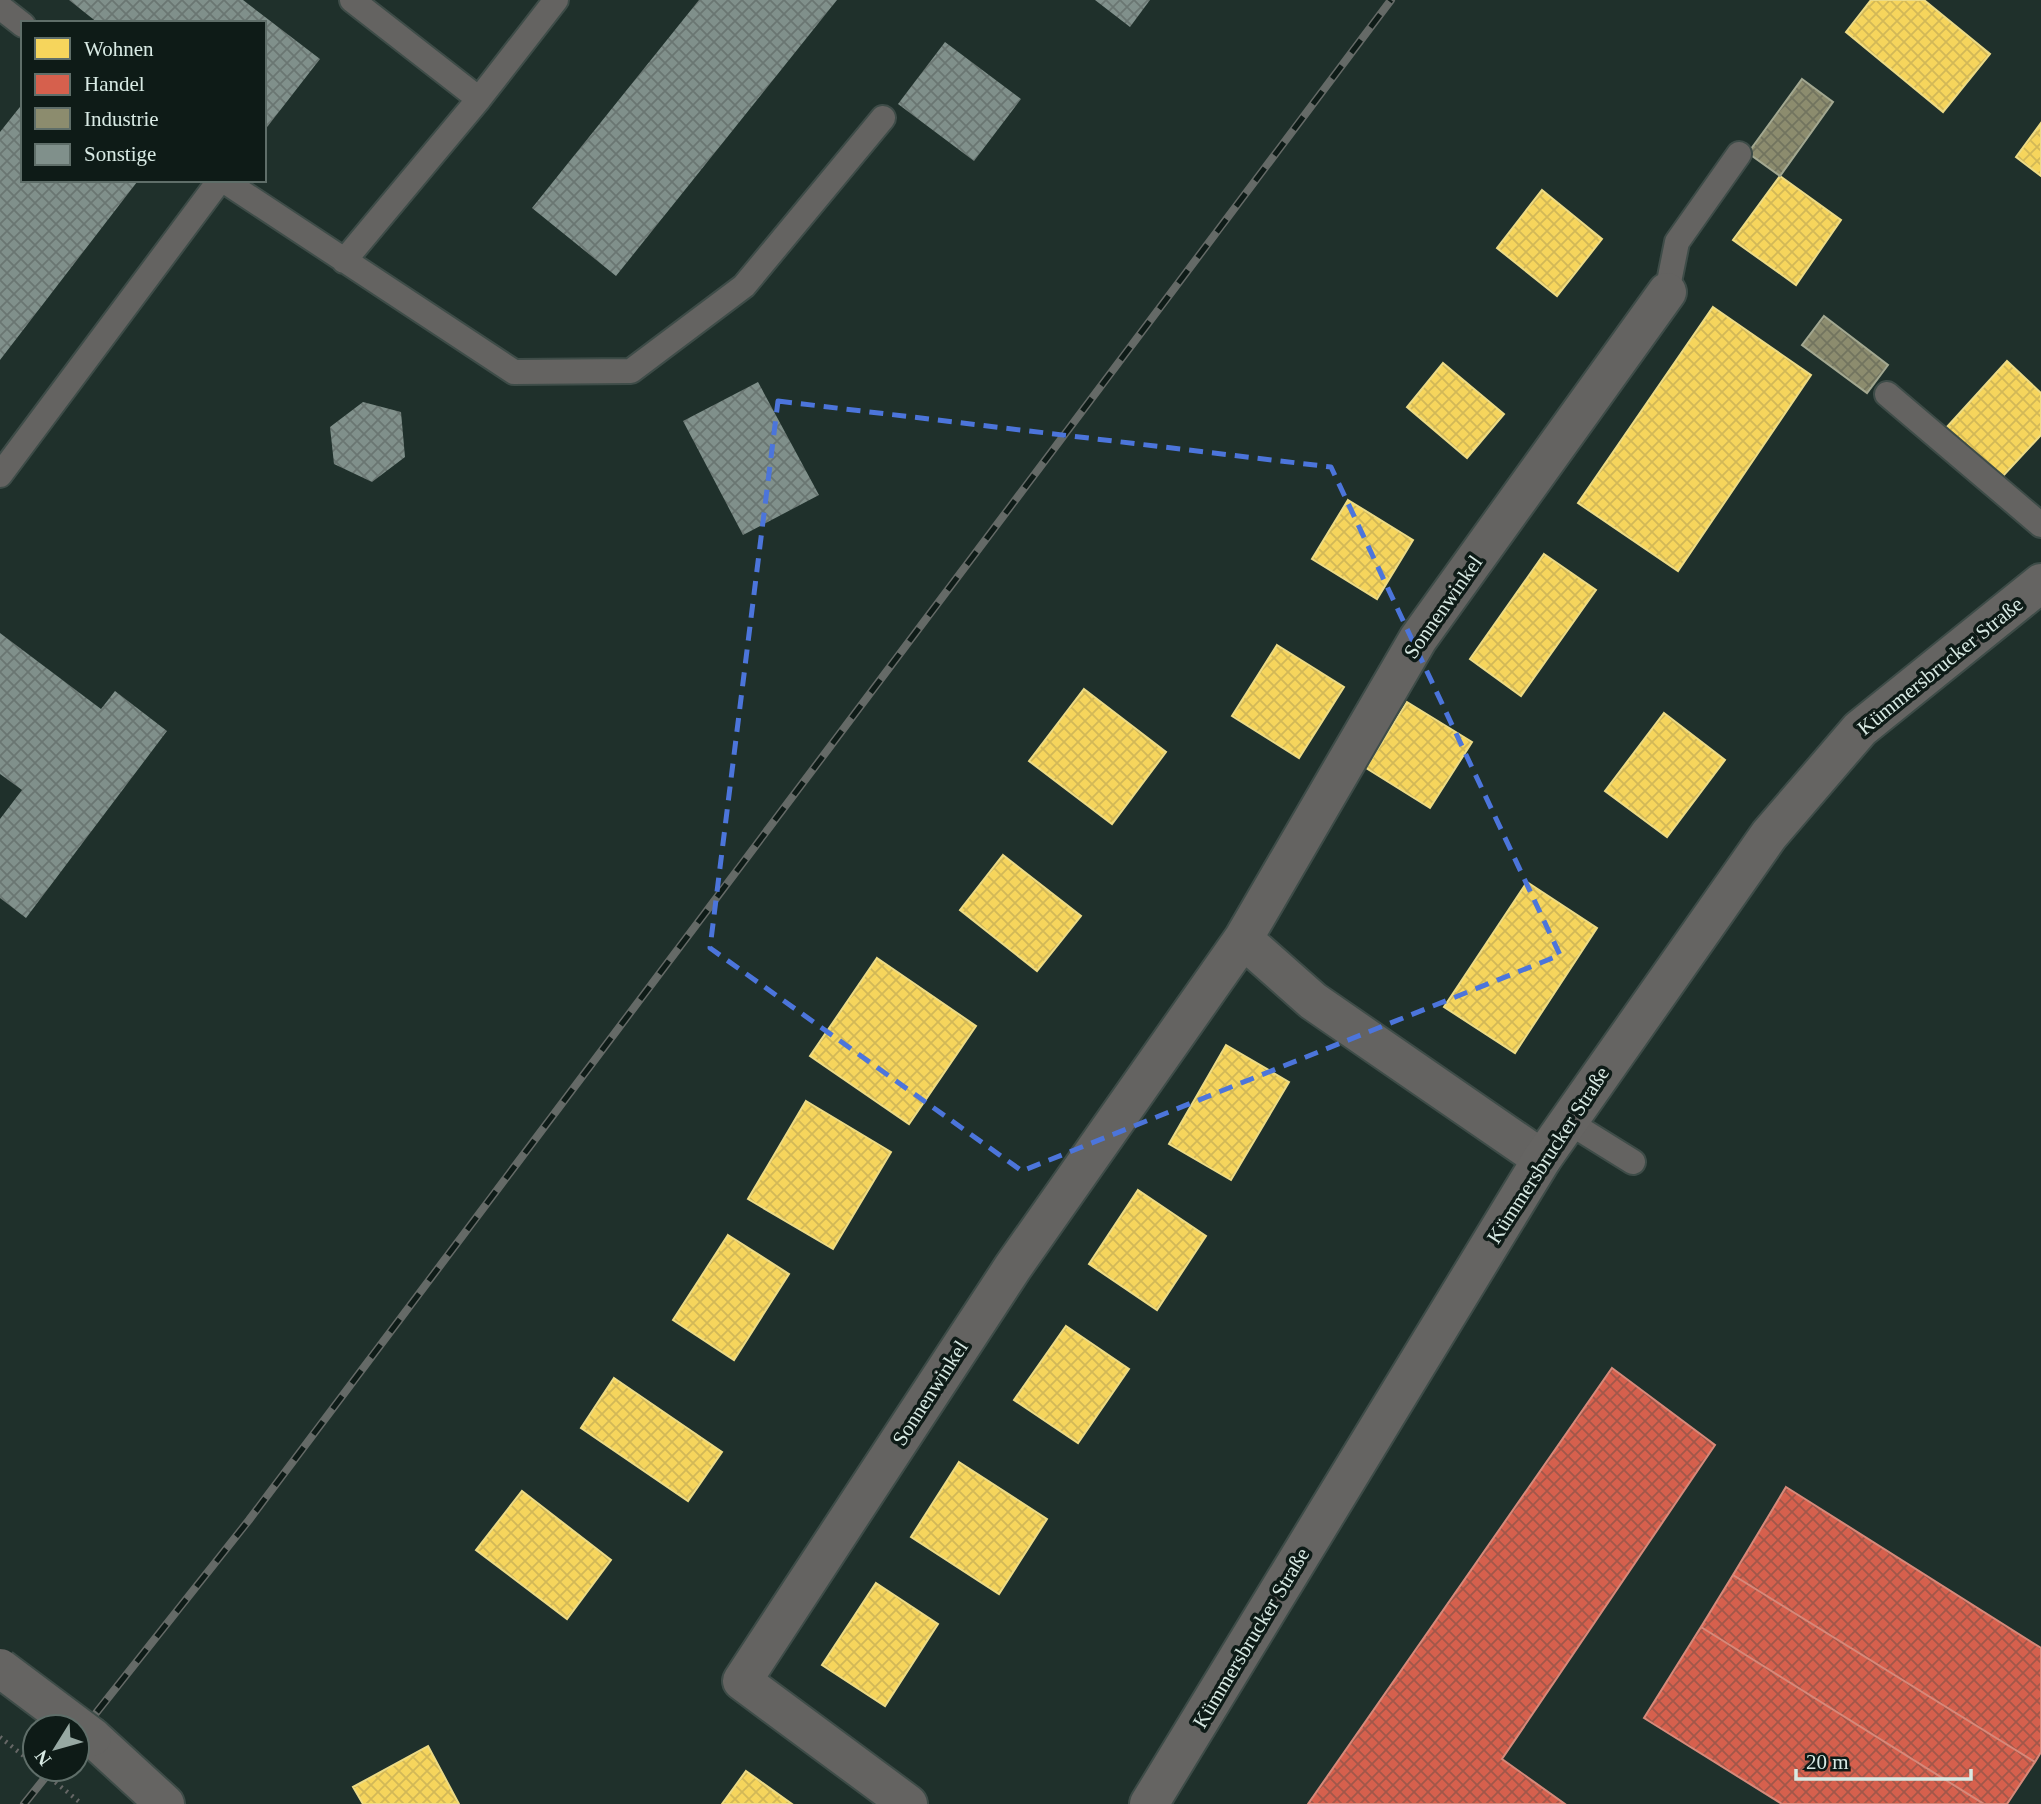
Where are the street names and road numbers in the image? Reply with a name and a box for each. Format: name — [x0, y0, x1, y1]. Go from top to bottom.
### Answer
street label: Sonnenwinkel — [1399, 551, 1487, 663]
street label: Kümmersbrucker Straße — [1852, 592, 2028, 740]
street label: Kümmersbrucker Straße — [1482, 1062, 1614, 1248]
street label: Sonnenwinkel — [887, 1336, 973, 1450]
street label: Kümmersbrucker Straße — [1188, 1544, 1314, 1732]

